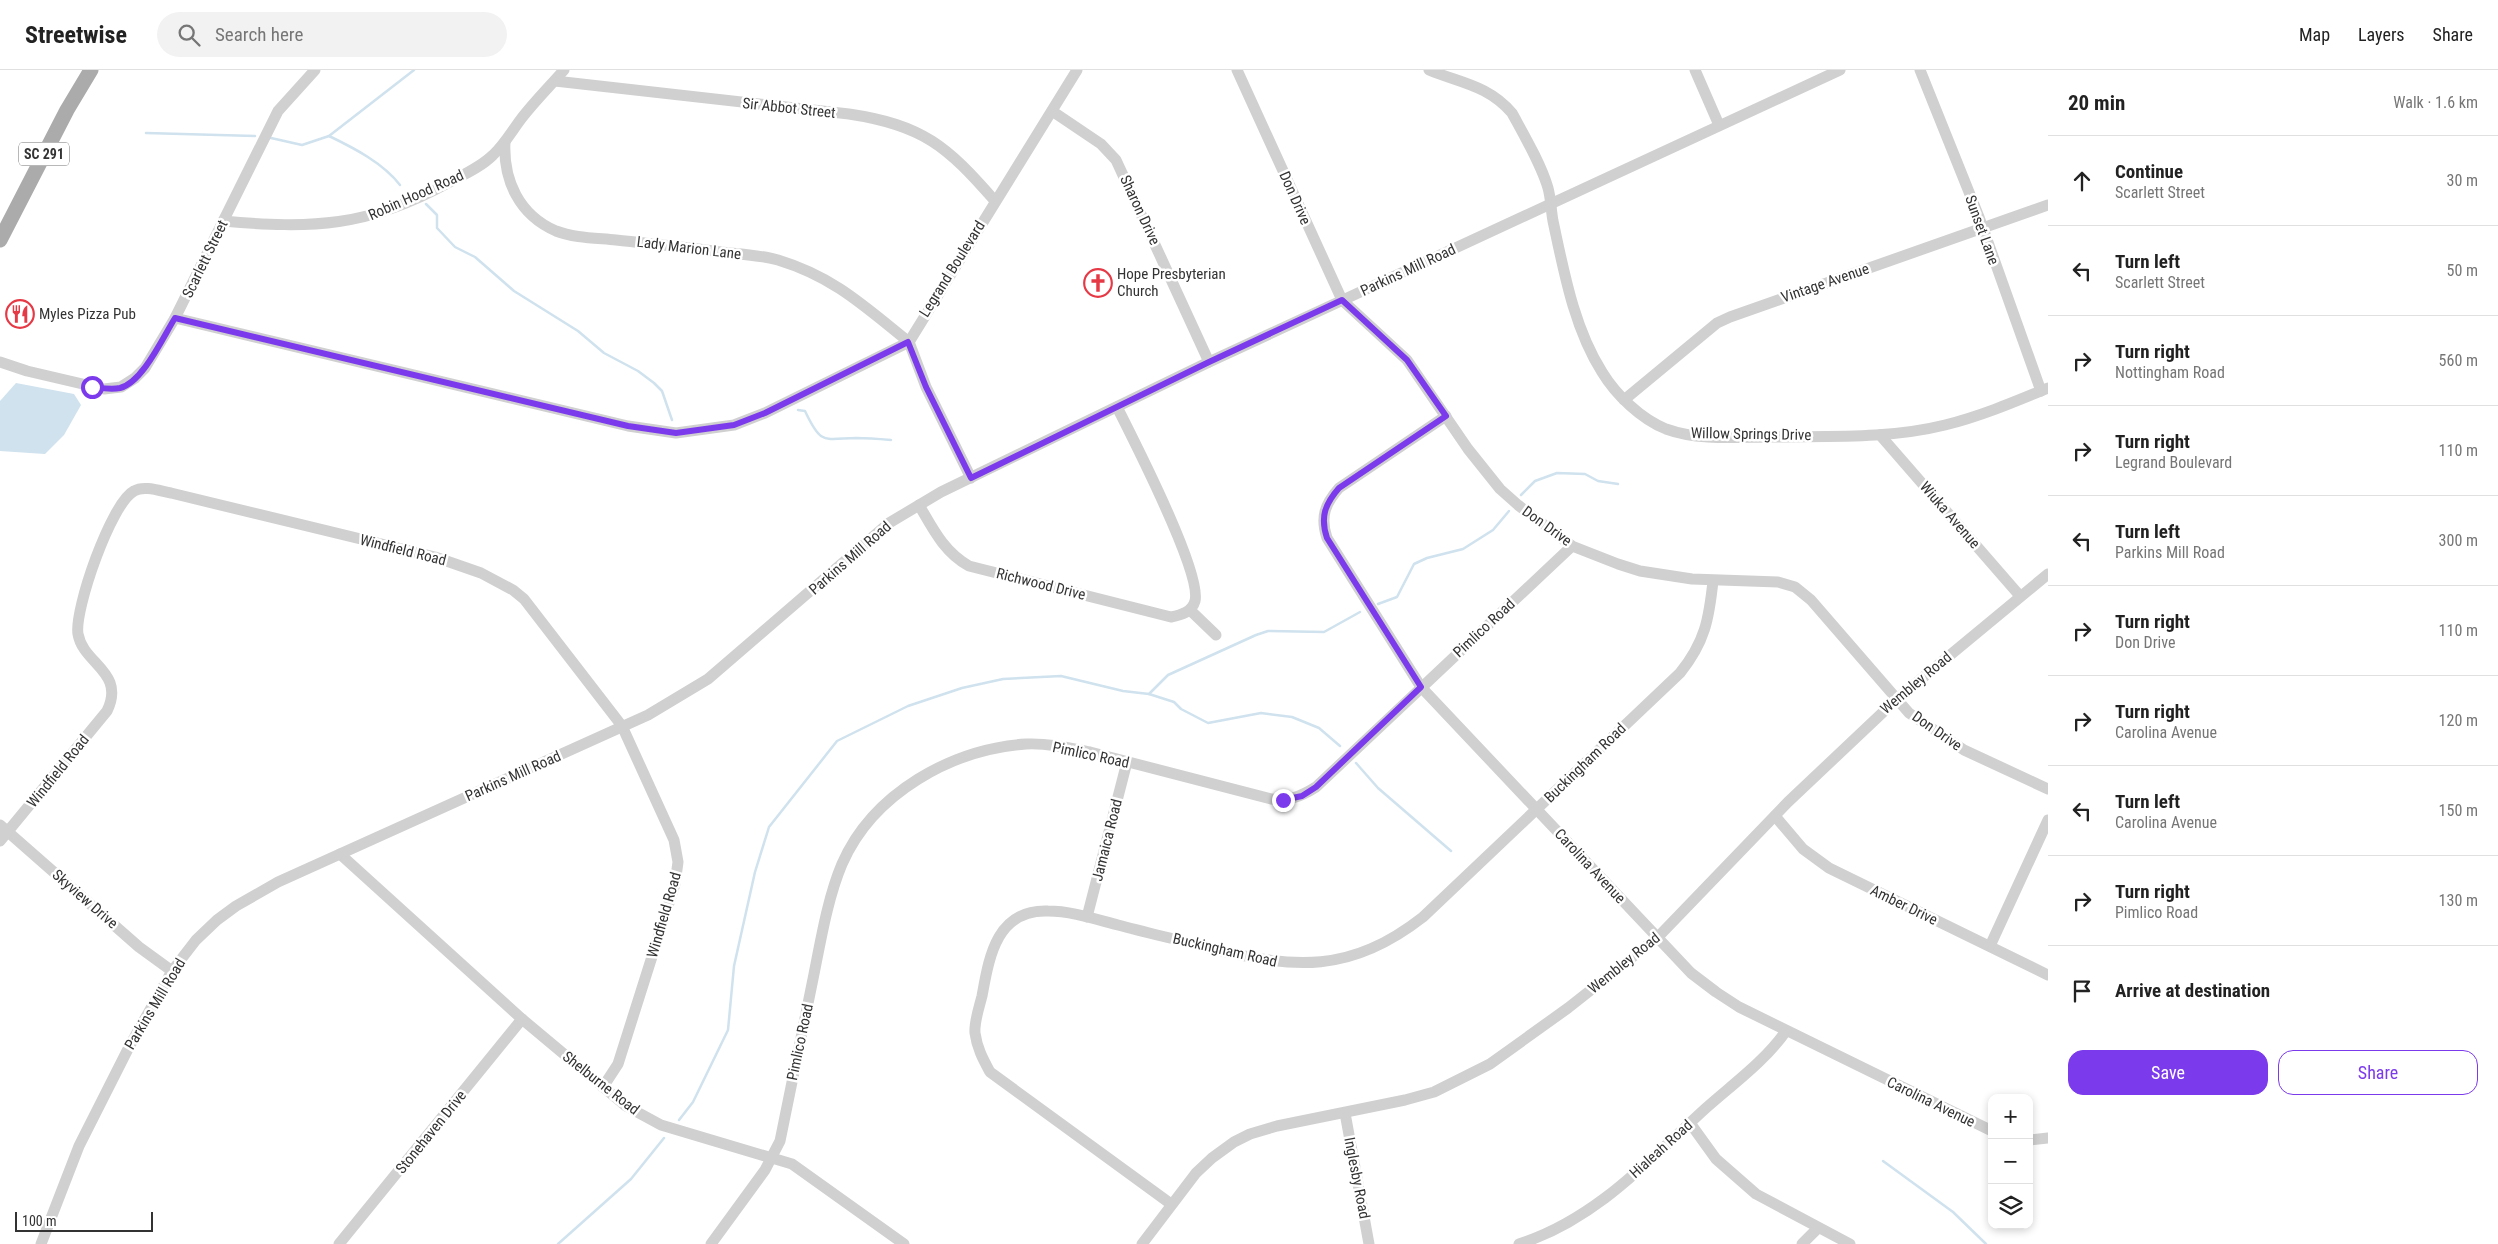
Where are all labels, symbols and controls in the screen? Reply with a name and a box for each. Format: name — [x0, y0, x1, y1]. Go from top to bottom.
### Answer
search box — [157, 12, 507, 57]
text: Streetwise — [25, 21, 127, 49]
icon: search — [175, 21, 203, 49]
text: Search here — [215, 23, 303, 46]
text: Map — [2299, 24, 2330, 45]
text: Layers — [2358, 24, 2405, 45]
text: Share — [2433, 24, 2473, 45]
text: 20 min — [2068, 91, 2125, 115]
text: Walk · 1.6 km — [2393, 93, 2478, 112]
street label: Sir Abbot Street — [742, 94, 836, 122]
road number: SC 291 — [19, 142, 69, 166]
text: Continue — [2115, 160, 2183, 183]
street label: Robin Hood Road — [366, 166, 466, 224]
icon: ahead — [2068, 167, 2096, 195]
street label: Don Drive — [1275, 168, 1315, 228]
text: 30 m — [2446, 171, 2478, 190]
street label: Sharon Drive — [1116, 172, 1164, 248]
text: Scarlett Street — [2115, 183, 2205, 202]
street label: Sunset Lane — [1961, 193, 2003, 267]
street label: Scarlett Street — [178, 217, 232, 301]
street label: Legrand Boulevard — [915, 218, 989, 320]
street label: Lady Marion Lane — [636, 233, 742, 263]
street label: Parkins Mill Road — [1358, 240, 1458, 300]
text: Turn left — [2115, 250, 2180, 273]
icon: left — [2068, 257, 2096, 285]
street label: Vintage Avenue — [1779, 260, 1871, 306]
text: 50 m — [2446, 261, 2478, 280]
place label: Hope Presbyterian Church — [1117, 265, 1226, 300]
church icon: Hope Presbyterian Church — [1083, 268, 1113, 298]
text: Scarlett Street — [2115, 273, 2205, 292]
restaurant icon: Myles Pizza Pub — [5, 299, 35, 329]
place label: Myles Pizza Pub — [39, 305, 136, 323]
text: Turn right — [2115, 340, 2190, 363]
icon: right — [2068, 347, 2096, 375]
text: 560 m — [2439, 351, 2478, 370]
text: Nottingham Road — [2115, 363, 2225, 382]
route start — [81, 376, 104, 399]
street label: Willow Springs Drive — [1691, 424, 1811, 444]
text: Turn right — [2115, 430, 2190, 453]
icon: right — [2068, 437, 2096, 465]
text: 110 m — [2439, 441, 2478, 460]
text: Legrand Boulevard — [2115, 453, 2232, 472]
street label: Wiuka Avenue — [1916, 478, 1984, 552]
street label: Don Drive — [1519, 502, 1575, 550]
street label: Parkins Mill Road — [805, 517, 895, 599]
text: Turn left — [2115, 520, 2180, 543]
icon: left — [2068, 527, 2096, 555]
street label: Windfield Road — [358, 531, 448, 569]
text: 300 m — [2439, 531, 2478, 550]
text: Parkins Mill Road — [2115, 543, 2225, 562]
street label: Richwood Drive — [995, 564, 1087, 604]
street label: Pimlico Road — [1449, 595, 1519, 661]
text: Turn right — [2115, 610, 2190, 633]
icon: right — [2068, 617, 2096, 645]
text: 110 m — [2439, 621, 2478, 640]
text: Don Drive — [2115, 633, 2176, 652]
street label: Wembley Road — [1877, 648, 1955, 718]
text: Turn right — [2115, 700, 2190, 723]
street label: Don Drive — [1909, 707, 1965, 755]
icon: right — [2068, 707, 2096, 735]
text: 120 m — [2439, 711, 2478, 730]
street label: Buckingham Road — [1540, 720, 1630, 806]
text: Carolina Avenue — [2115, 723, 2217, 742]
street label: Windfield Road — [23, 731, 93, 811]
street label: Pimlico Road — [1051, 738, 1131, 772]
street label: Parkins Mill Road — [462, 747, 564, 805]
route end — [1272, 789, 1295, 812]
text: Turn left — [2115, 790, 2180, 813]
street label: Jamaica Road — [1088, 797, 1126, 883]
icon: left — [2068, 797, 2096, 825]
text: 150 m — [2439, 801, 2478, 820]
text: Carolina Avenue — [2115, 813, 2217, 832]
street label: Carolina Avenue — [1551, 825, 1629, 907]
street label: Skyview Drive — [49, 866, 121, 932]
street label: Windfield Road — [643, 870, 685, 960]
text: Turn right — [2115, 880, 2190, 903]
street label: Amber Drive — [1868, 881, 1940, 929]
icon: right — [2068, 887, 2096, 915]
text: 130 m — [2439, 891, 2478, 910]
text: Pimlico Road — [2115, 903, 2198, 922]
street label: Buckingham Road — [1171, 929, 1279, 971]
street label: Wembley Road — [1584, 929, 1664, 997]
street label: Parkins Mill Road — [121, 955, 189, 1053]
icon: arrive — [2068, 977, 2096, 1005]
text: Arrive at destination — [2115, 979, 2270, 1002]
street label: Pimlico Road — [783, 1002, 817, 1082]
street label: Shelburne Road — [559, 1047, 643, 1119]
button: Save — [2068, 1050, 2268, 1095]
button: Share — [2278, 1050, 2478, 1095]
street label: Carolina Avenue — [1884, 1073, 1978, 1131]
street label: Stonehaven Drive — [392, 1087, 470, 1177]
map controls — [1988, 1094, 2033, 1229]
button: + — [1988, 1094, 2033, 1139]
street label: Hialeah Road — [1626, 1116, 1696, 1182]
street label: Inglesby Road — [1340, 1136, 1374, 1220]
button: − — [1988, 1139, 2033, 1184]
button: layers — [1988, 1184, 2033, 1229]
scale bar — [15, 1209, 152, 1232]
text: 100 m — [22, 1213, 57, 1229]

